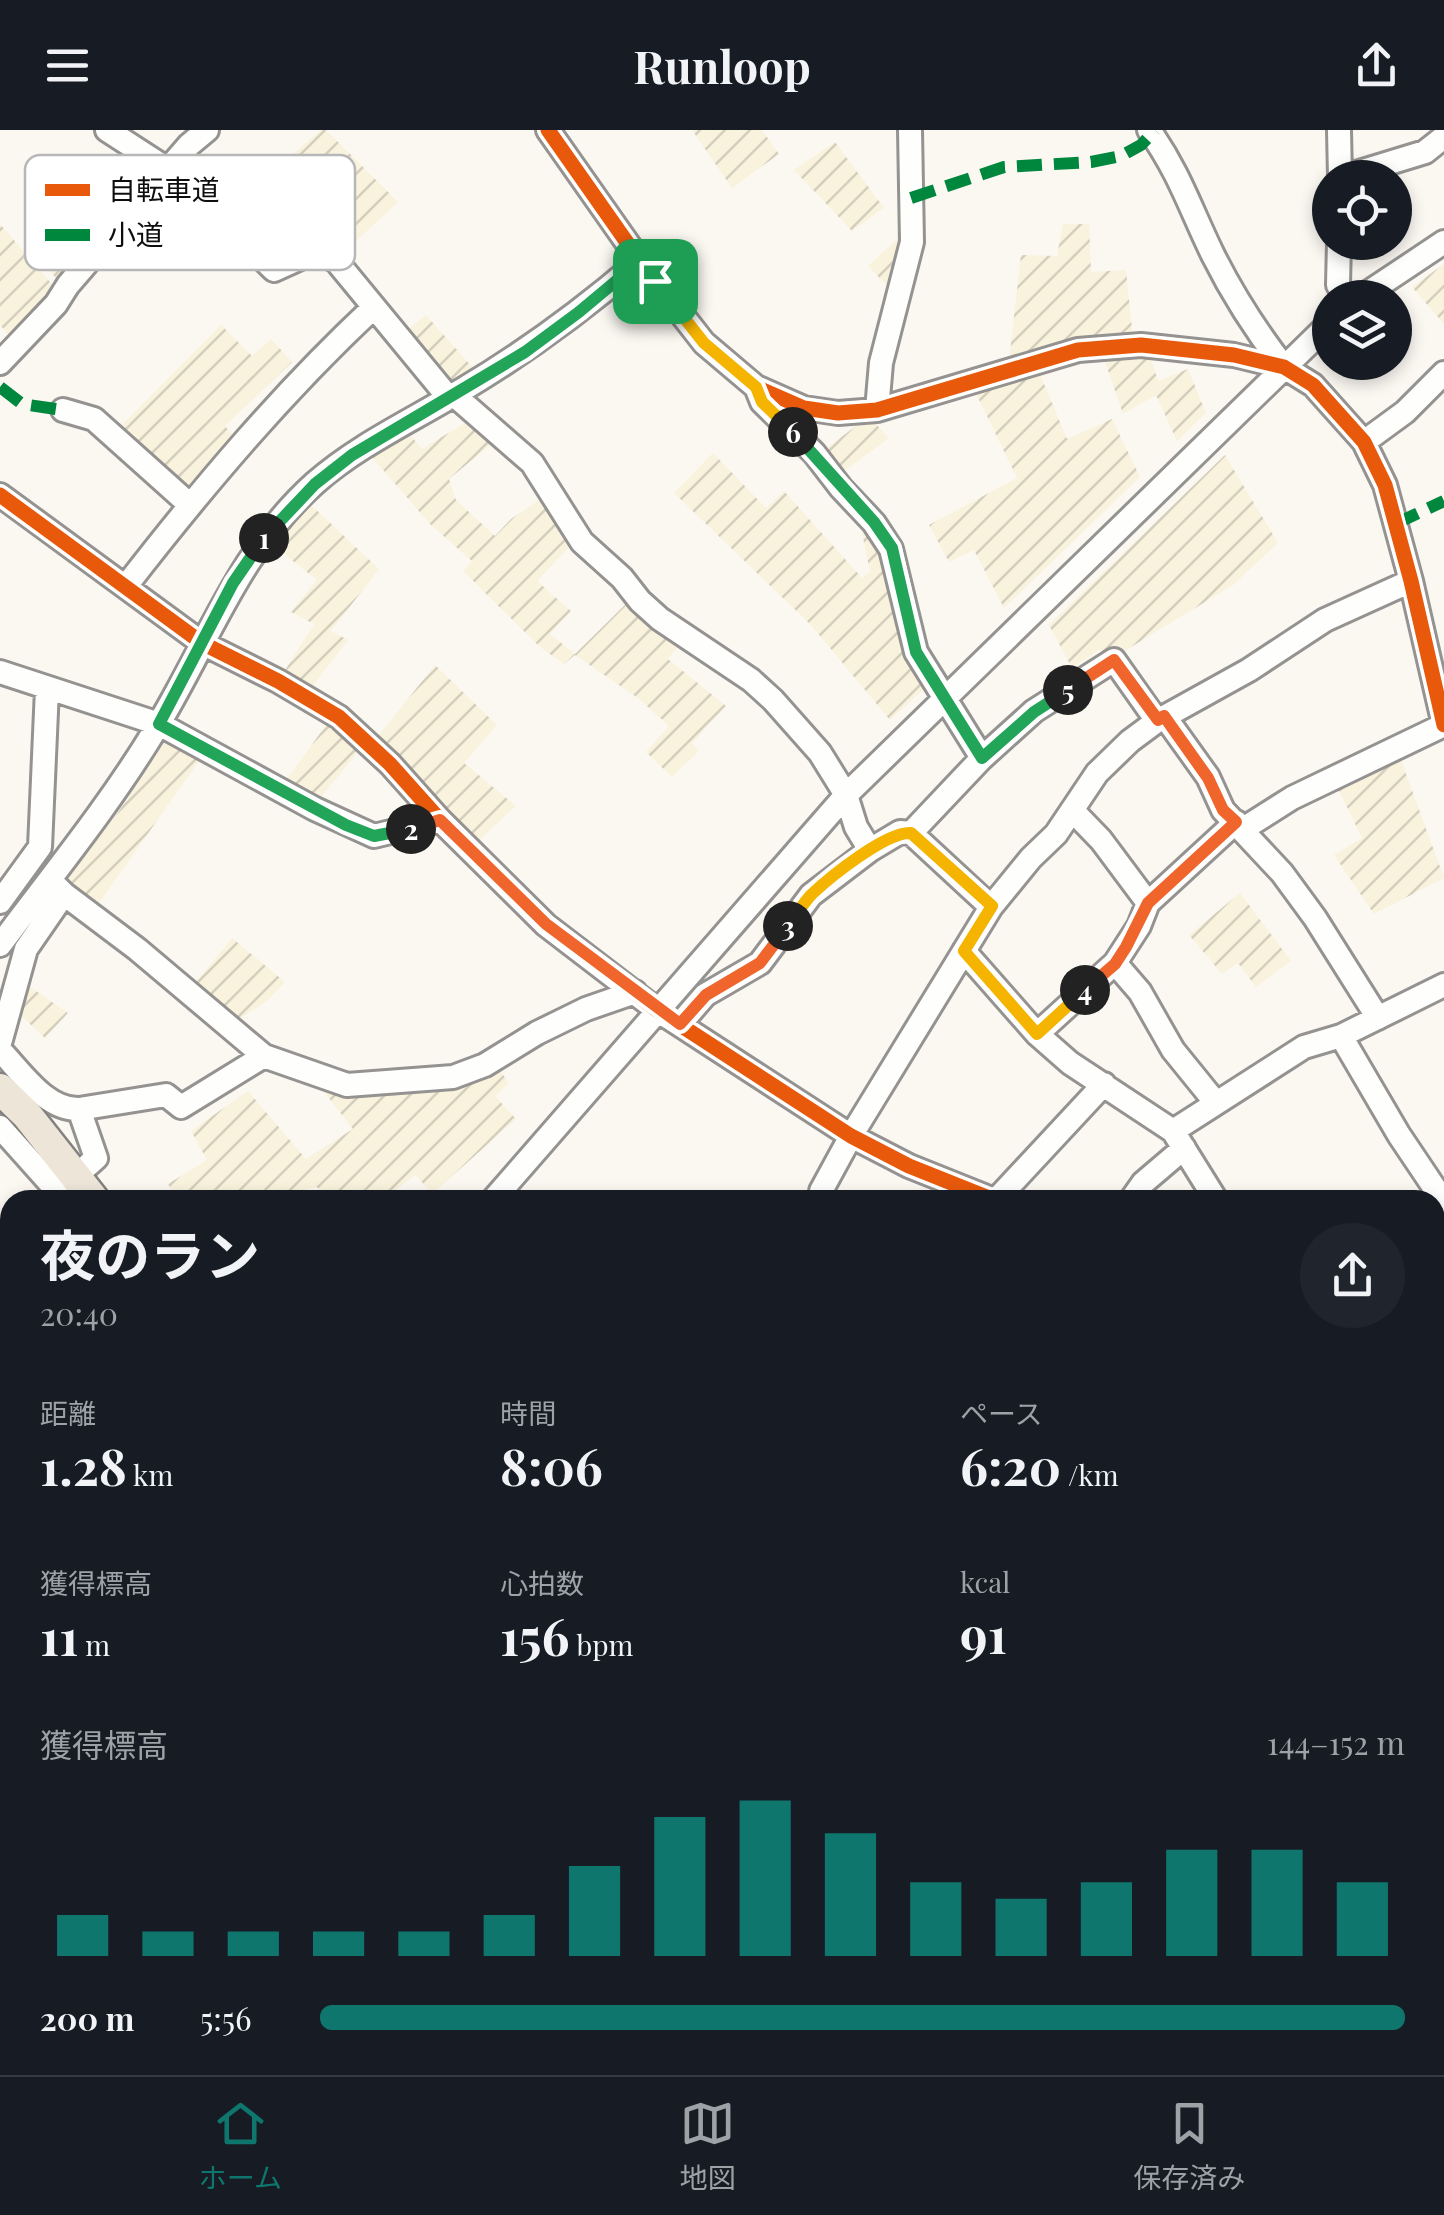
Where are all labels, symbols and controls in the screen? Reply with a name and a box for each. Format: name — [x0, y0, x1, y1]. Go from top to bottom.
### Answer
text: Runloop — [633, 35, 811, 95]
icon: menu — [40, 38, 95, 93]
icon: share — [1349, 38, 1404, 93]
legend — [25, 155, 355, 270]
map controls — [1312, 160, 1412, 380]
button: locate — [1312, 160, 1412, 260]
text: 自転車道 — [108, 170, 220, 207]
text: 小道 — [108, 215, 164, 252]
pin — [613, 239, 698, 324]
icon: arrive — [628, 254, 683, 309]
button: layers — [1312, 280, 1412, 380]
pin: 6 — [768, 407, 818, 457]
text: 6 — [785, 413, 801, 450]
pin: 1 — [239, 513, 289, 563]
text: 1 — [259, 519, 269, 556]
pin: 5 — [1043, 665, 1093, 715]
text: 5 — [1062, 671, 1074, 708]
pin: 2 — [386, 804, 436, 854]
text: 2 — [404, 810, 418, 847]
pin: 3 — [763, 901, 813, 951]
text: 3 — [781, 907, 795, 944]
pin: 4 — [1060, 965, 1110, 1015]
text: 4 — [1078, 971, 1092, 1008]
text: 夜のラン — [40, 1216, 260, 1290]
button: share — [1300, 1223, 1405, 1328]
text: 20:40 — [40, 1291, 118, 1334]
text: 距離 — [40, 1394, 96, 1431]
text: 時間 — [500, 1394, 556, 1431]
text: ペース — [960, 1394, 1043, 1431]
text: 1.28 — [40, 1432, 127, 1499]
text: 8:06 — [500, 1432, 603, 1499]
text: 6:20 — [960, 1432, 1061, 1499]
text: km — [127, 1456, 173, 1493]
text: /km — [1061, 1456, 1119, 1493]
text: kcal — [960, 1563, 1010, 1600]
text: 獲得標高 — [40, 1564, 152, 1601]
text: 心拍数 — [500, 1564, 584, 1601]
text: 91 — [960, 1600, 1007, 1667]
text: 11 — [40, 1602, 78, 1669]
text: 156 — [500, 1602, 570, 1669]
text: m — [78, 1626, 110, 1663]
text: bpm — [570, 1626, 633, 1663]
text: 144–152 m — [1267, 1720, 1405, 1763]
text: 獲得標高 — [40, 1722, 168, 1765]
text: 200 m — [40, 1996, 134, 2039]
text: 5:56 — [200, 1996, 252, 2039]
tab: ホーム — [199, 2096, 282, 2196]
tab: 地図 — [680, 2096, 736, 2196]
tab: 保存済み — [1133, 2096, 1245, 2196]

